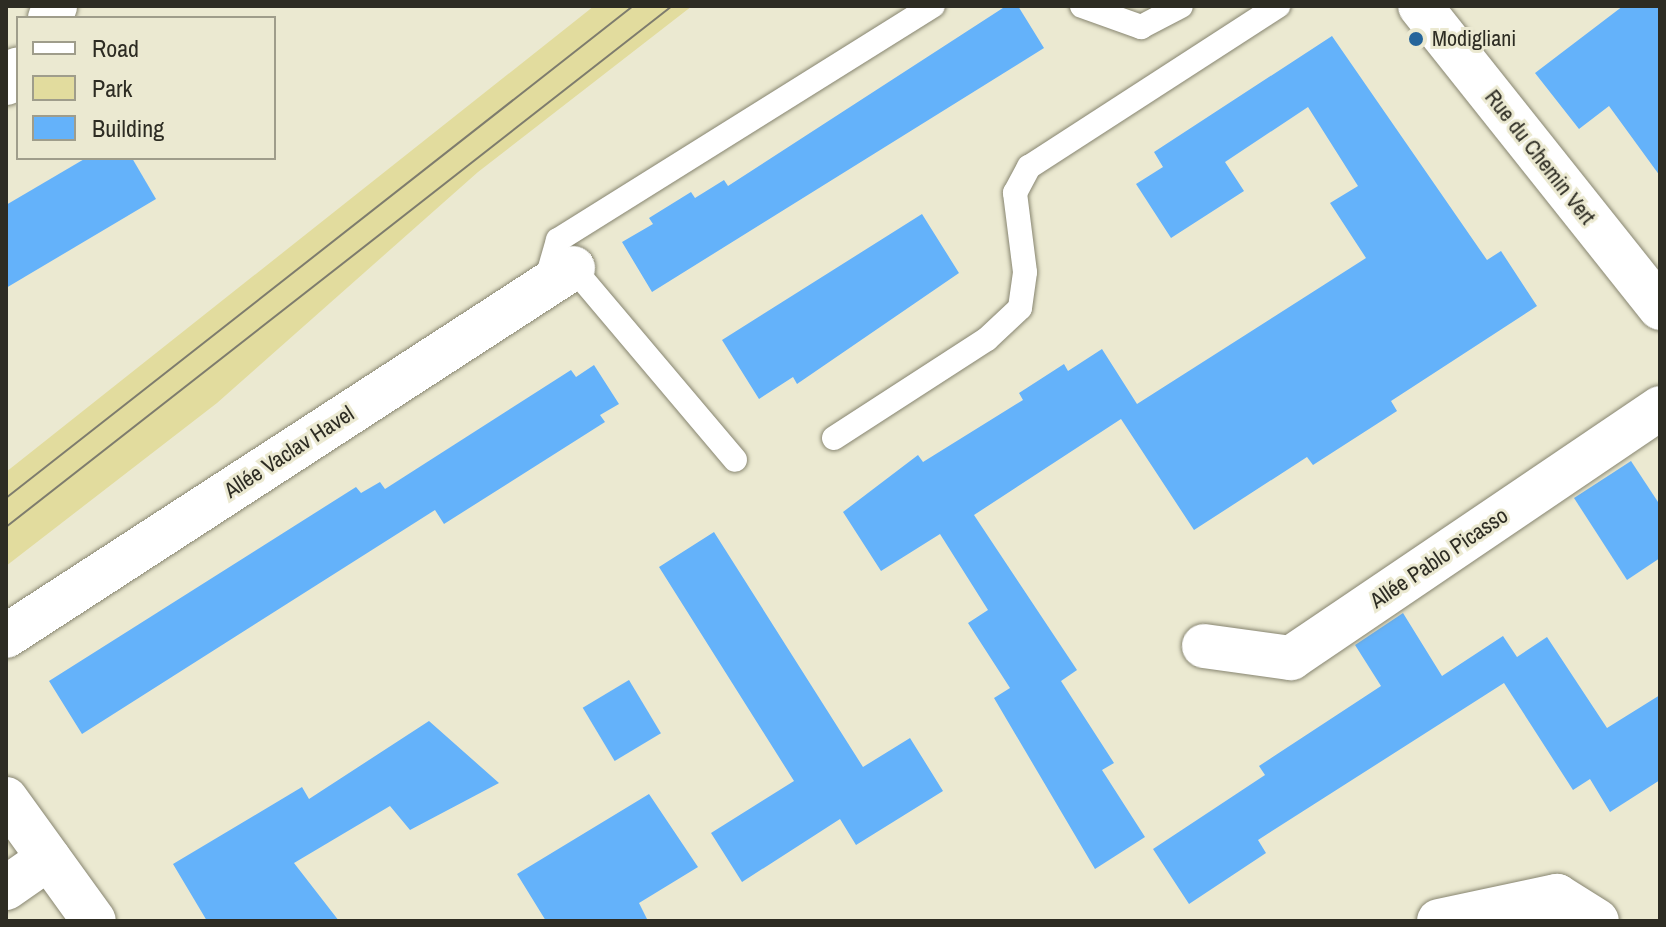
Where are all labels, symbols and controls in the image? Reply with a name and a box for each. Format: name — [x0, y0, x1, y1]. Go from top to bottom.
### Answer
legend — [16, 16, 276, 160]
place label: Modigliani — [1432, 26, 1516, 52]
marker: Modigliani — [1407, 30, 1425, 48]
text: Road — [92, 32, 139, 64]
text: Park — [92, 72, 132, 104]
street label: Rue du Chemin Vert — [1479, 84, 1601, 230]
text: Building — [92, 112, 164, 144]
street label: Allée Vaclav Havel — [219, 400, 359, 504]
street label: Allée Pablo Picasso — [1365, 502, 1513, 614]

